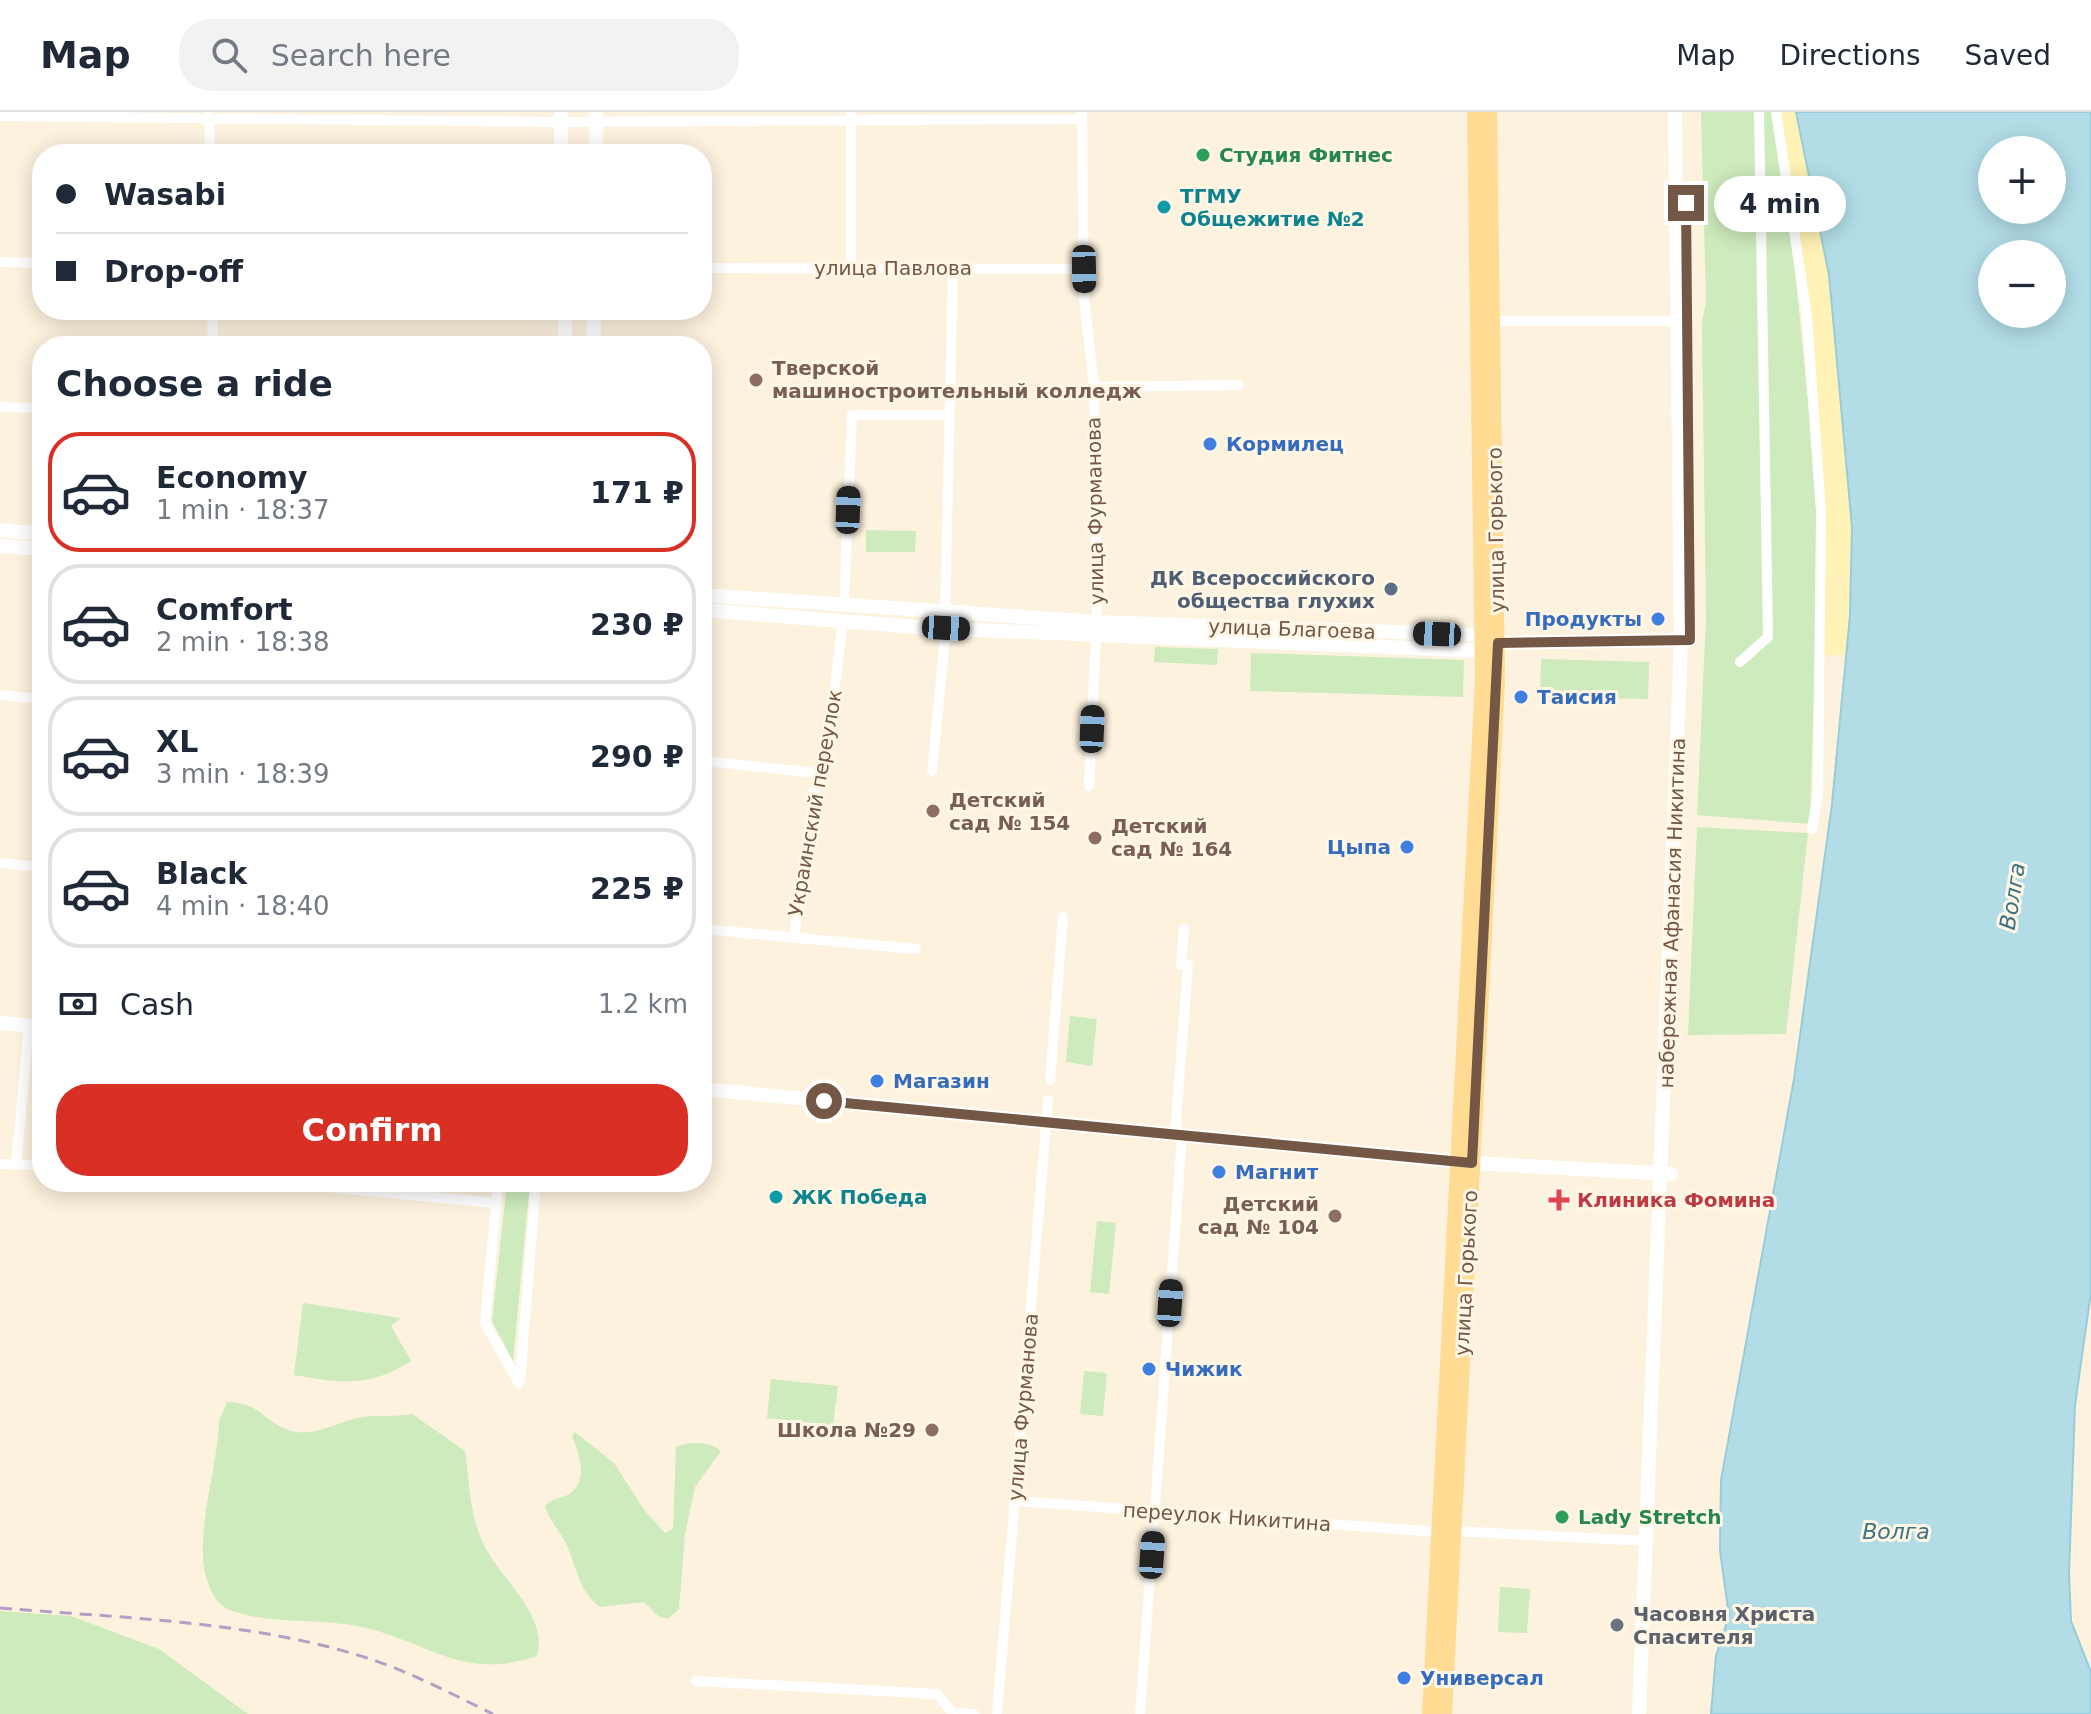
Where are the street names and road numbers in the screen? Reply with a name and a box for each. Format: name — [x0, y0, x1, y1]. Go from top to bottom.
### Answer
street label: улица Павлова — [814, 256, 972, 280]
street label: улица Фурманова — [1081, 417, 1109, 605]
street label: улица Горького — [1483, 447, 1509, 613]
street label: улица Благоева — [1208, 614, 1376, 644]
street label: Украинский переулок — [783, 688, 847, 918]
street label: набережная Афанасия Никитина — [1654, 737, 1690, 1089]
street label: улица Горького — [1450, 1190, 1482, 1356]
street label: улица Фурманова — [1003, 1312, 1043, 1502]
street label: переулок Никитина — [1122, 1498, 1332, 1536]

